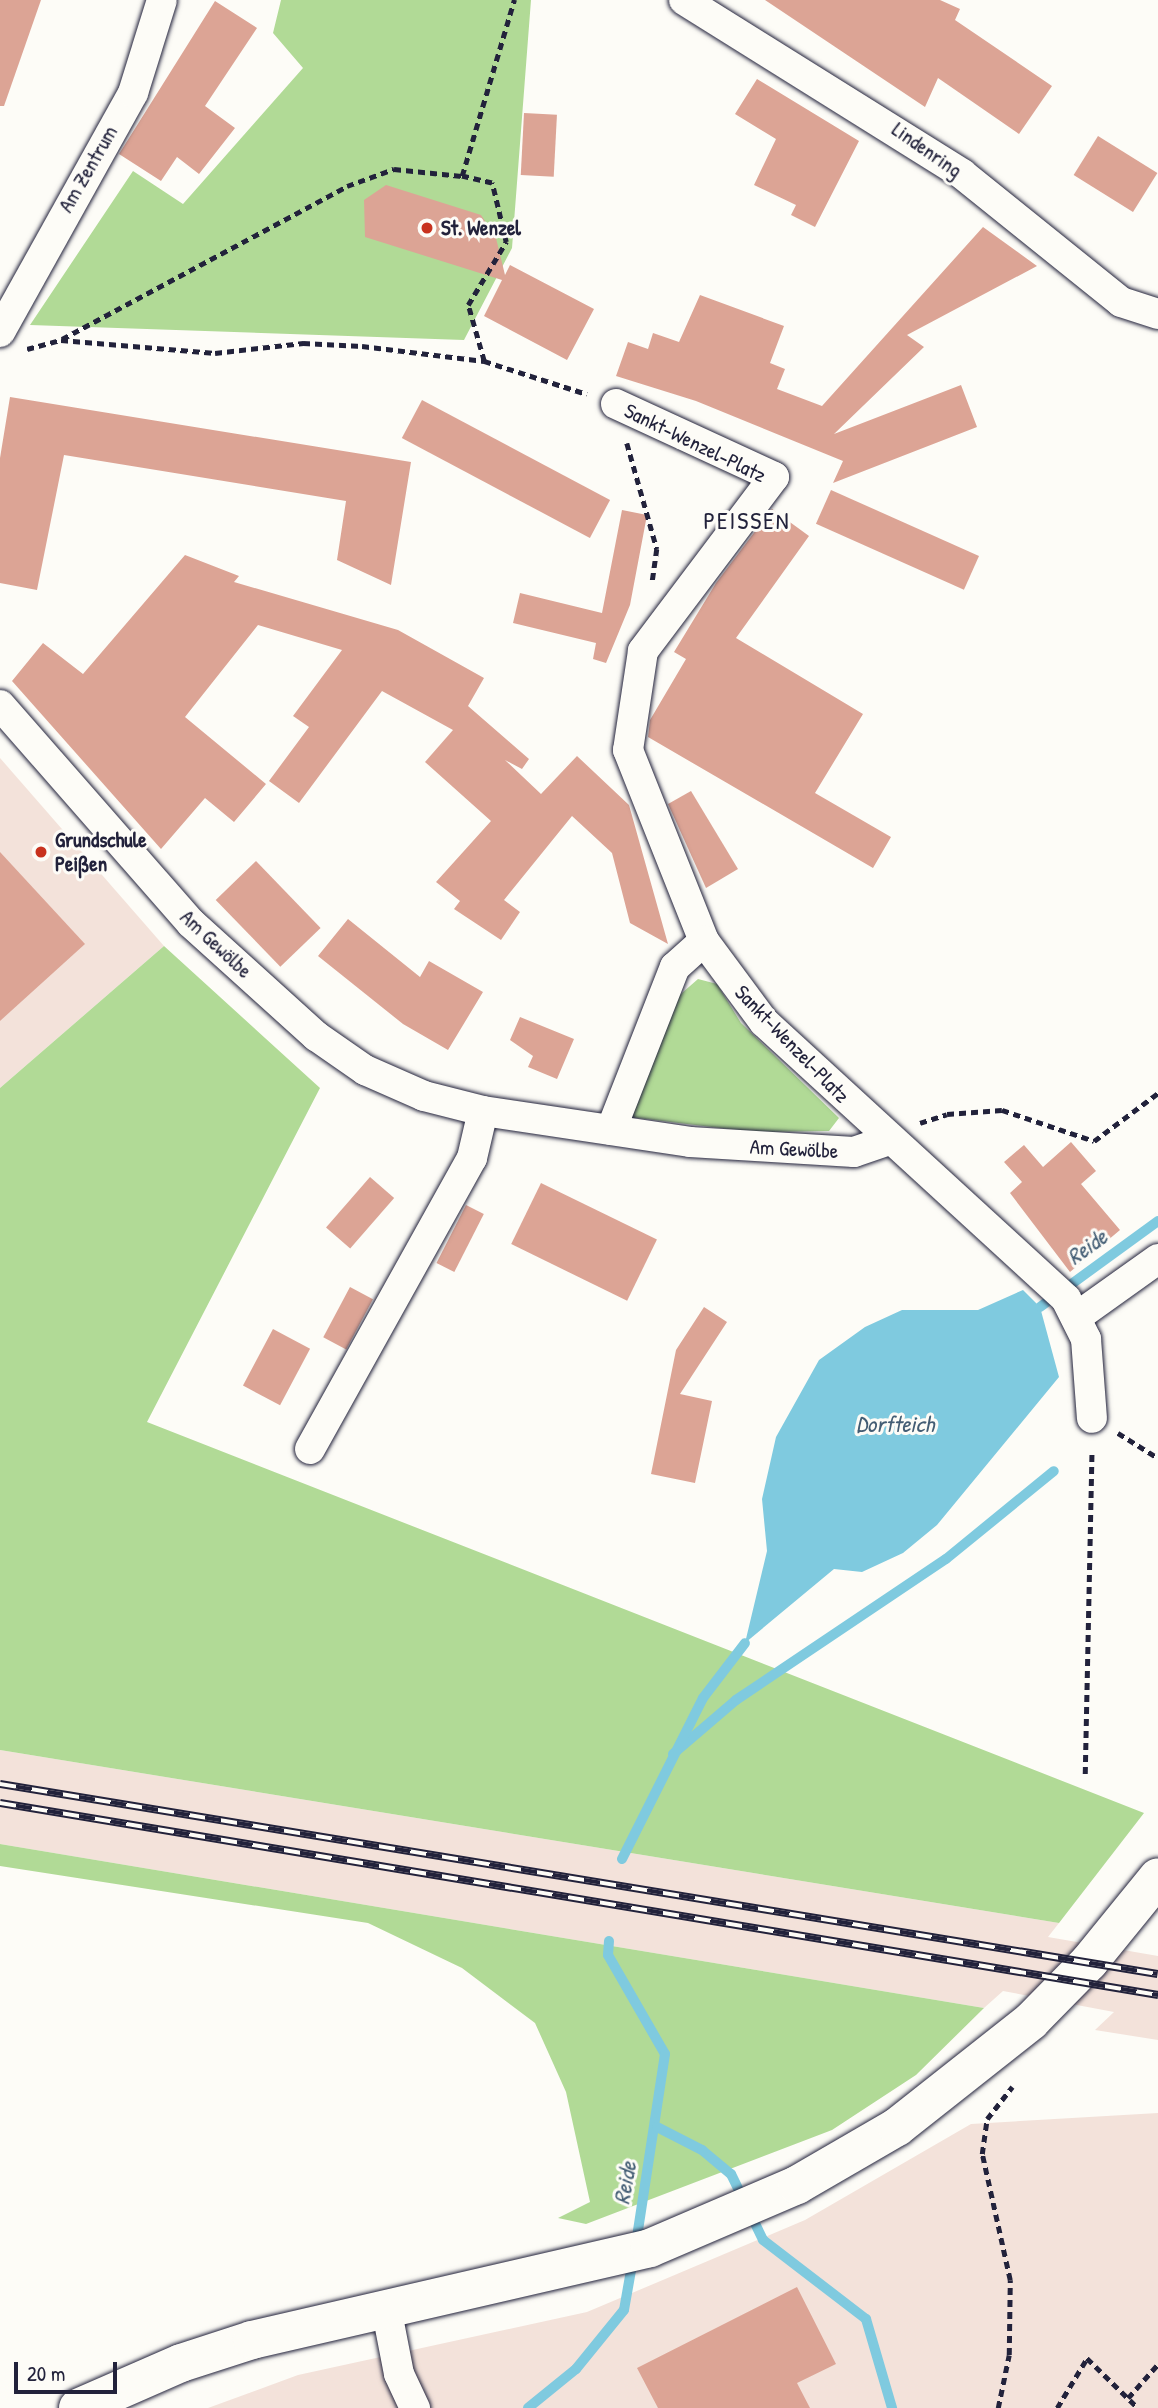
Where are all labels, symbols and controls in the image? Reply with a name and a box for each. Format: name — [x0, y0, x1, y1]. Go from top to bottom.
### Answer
street label: Lindenring — [887, 117, 967, 183]
street label: Am Zentrum — [53, 121, 123, 217]
place label: St. Wenzel — [441, 215, 521, 241]
marker: St. Wenzel — [419, 220, 435, 236]
street label: Sankt-Wenzel-Platz — [620, 398, 770, 488]
district label: PEISSEN — [704, 507, 790, 535]
place label: Grundschule Peißen — [55, 827, 147, 877]
marker: Grundschule Peißen — [33, 844, 49, 860]
street label: Am Gewölbe — [175, 905, 257, 983]
street label: Sankt-Wenzel-Platz — [729, 980, 855, 1108]
street label: Am Gewölbe — [749, 1134, 839, 1164]
water label: Reide — [1062, 1223, 1112, 1271]
water label: Dorfteich — [856, 1410, 934, 1438]
water label: Reide — [608, 2159, 642, 2207]
scale bar — [18, 2348, 121, 2392]
text: 20 m — [27, 2359, 65, 2388]

